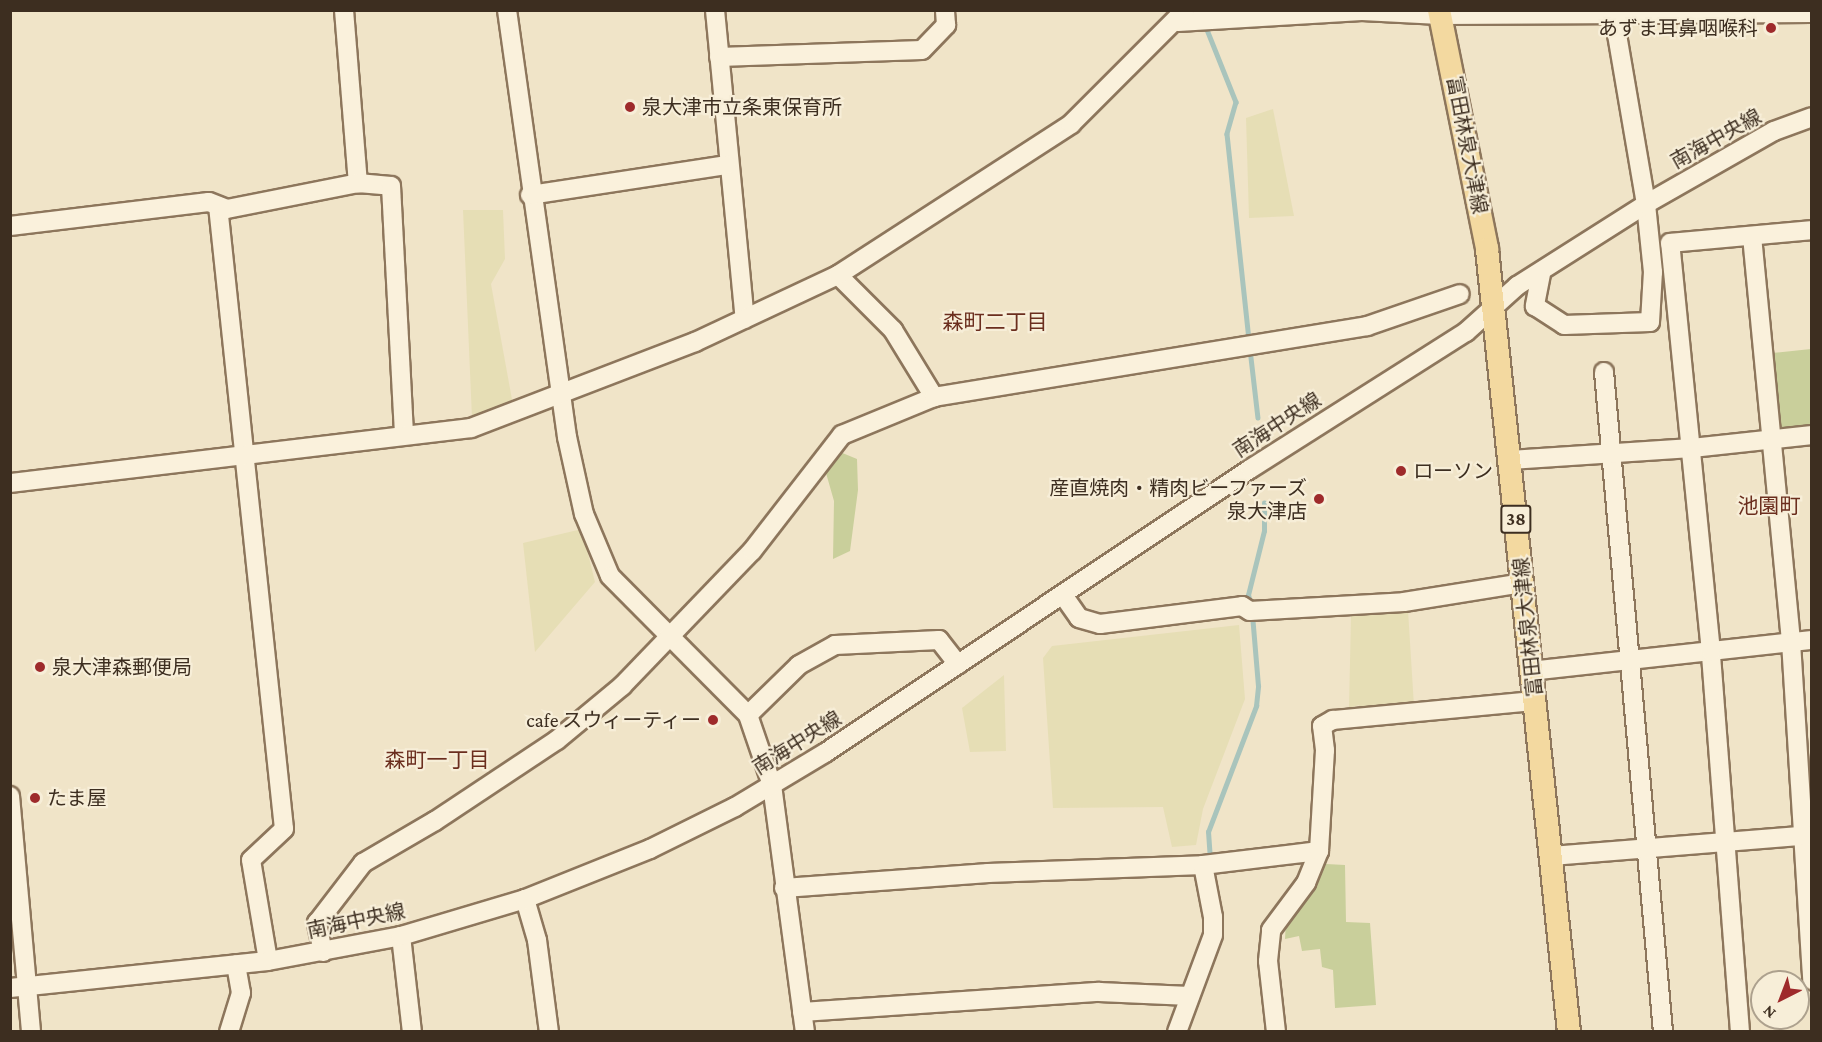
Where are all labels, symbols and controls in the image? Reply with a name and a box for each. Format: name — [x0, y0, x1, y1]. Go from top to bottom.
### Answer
place label: あずま耳鼻咽喉科 — [1598, 16, 1758, 40]
marker: あずま耳鼻咽喉科 — [1762, 19, 1780, 37]
street label: 富田林泉大津線 — [1442, 74, 1492, 216]
place label: 泉大津市立条東保育所 — [642, 95, 842, 119]
marker: 泉大津市立条東保育所 — [623, 100, 637, 114]
street label: 南海中央線 — [1666, 104, 1766, 174]
district label: 森町二丁目 — [943, 309, 1047, 335]
street label: 南海中央線 — [1229, 388, 1325, 462]
place label: ローソン — [1413, 459, 1493, 483]
marker: ローソン — [1394, 464, 1408, 478]
place label: 産直焼肉・精肉ビーファーズ 泉大津店 — [1047, 476, 1307, 523]
marker: 産直焼肉・精肉ビーファーズ 泉大津店 — [1312, 492, 1326, 506]
district label: 池園町 — [1738, 493, 1800, 519]
road number: 38 — [1500, 504, 1532, 534]
street label: 富田林泉大津線 — [1509, 556, 1547, 698]
place label: 泉大津森郵便局 — [52, 655, 192, 679]
marker: 泉大津森郵便局 — [33, 660, 47, 674]
street label: 南海中央線 — [748, 706, 846, 780]
place label: cafe スウィーティー — [525, 708, 701, 732]
marker: cafe スウィーティー — [706, 713, 720, 727]
district label: 森町一丁目 — [385, 747, 489, 773]
place label: たま屋 — [47, 786, 107, 810]
marker: たま屋 — [28, 791, 42, 805]
street label: 南海中央線 — [305, 899, 407, 943]
north arrow — [1750, 970, 1810, 1030]
text: N — [1759, 1002, 1779, 1022]

